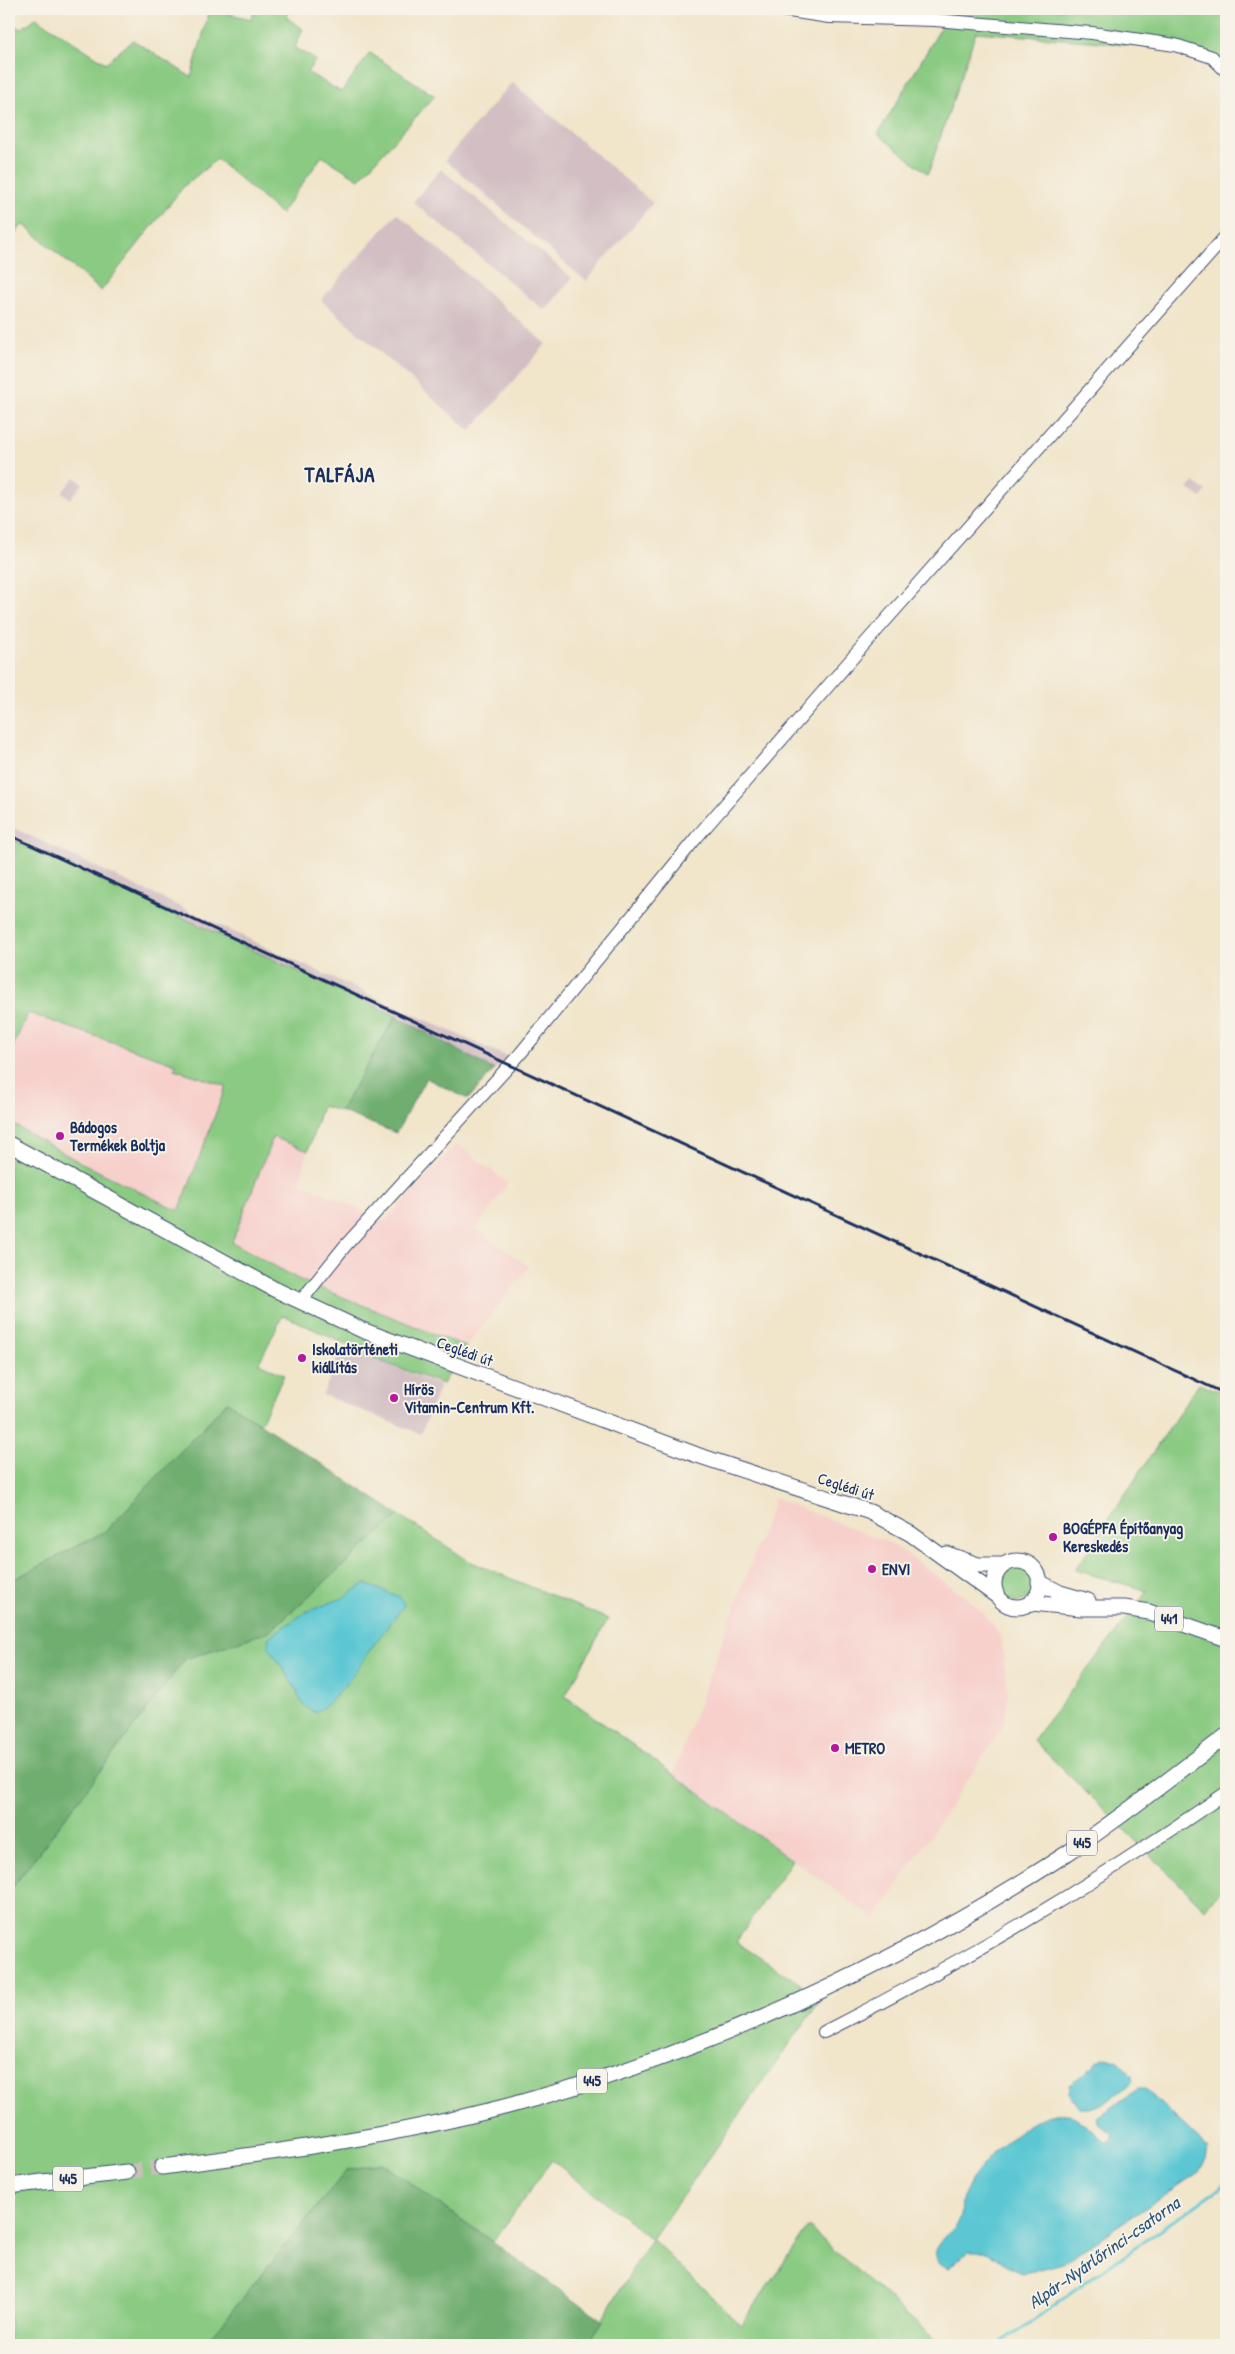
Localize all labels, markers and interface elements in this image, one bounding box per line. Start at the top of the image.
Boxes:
district label: TALFÁJA [303,460,376,489]
place label: Bádogos Termékek Boltja [69,1116,166,1156]
marker: Bádogos Termékek Boltja [54,1130,66,1142]
street label: Ceglédi út [434,1331,497,1371]
place label: Iskolatörténeti kiállítás [312,1338,398,1378]
marker: Iskolatörténeti kiállítás [296,1352,308,1364]
place label: Hírös Vitamin-Centrum Kft. [404,1378,535,1418]
marker: Hírös Vitamin-Centrum Kft. [388,1392,400,1404]
street label: Ceglédi út [815,1467,878,1506]
place label: BOGÉPFA Építőanyag Kereskedés [1063,1517,1183,1557]
marker: BOGÉPFA Építőanyag Kereskedés [1047,1531,1059,1543]
place label: ENVI [882,1558,910,1580]
marker: ENVI [866,1563,878,1575]
road number: 441 [1155,1606,1183,1632]
place label: METRO [845,1737,885,1759]
marker: METRO [829,1742,841,1754]
road number: 445 [1067,1830,1097,1856]
road number: 445 [577,2068,607,2094]
road number: 445 [53,2166,83,2192]
water label: Alpár–Nyárlőrinci-csatorna [1023,2190,1186,2314]

